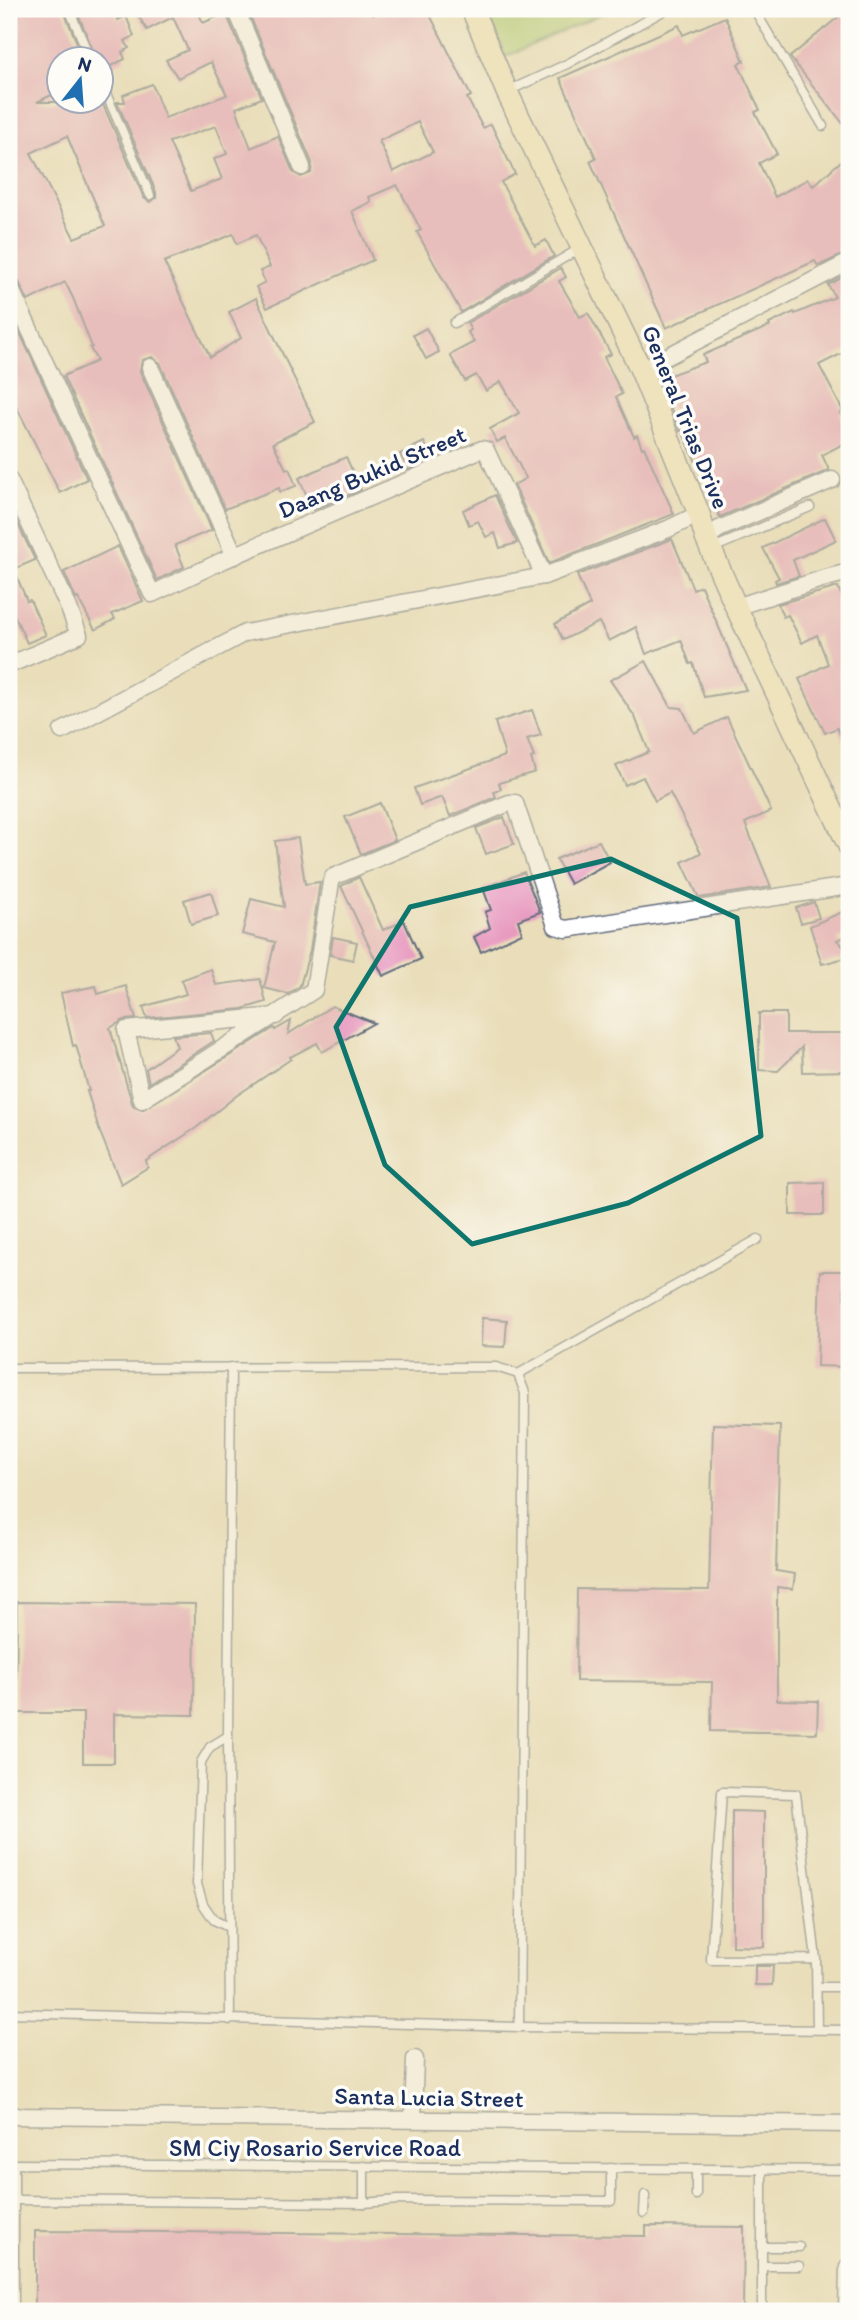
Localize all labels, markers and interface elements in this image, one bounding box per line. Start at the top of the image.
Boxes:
north arrow [46,46,116,116]
text: N [75,51,94,77]
street label: General Trias Drive [636,321,736,513]
street label: Daang Bukid Street [274,419,470,525]
street label: Santa Lucia Street [334,2081,524,2113]
street label: SM Ciy Rosario Service Road [169,2133,461,2162]

